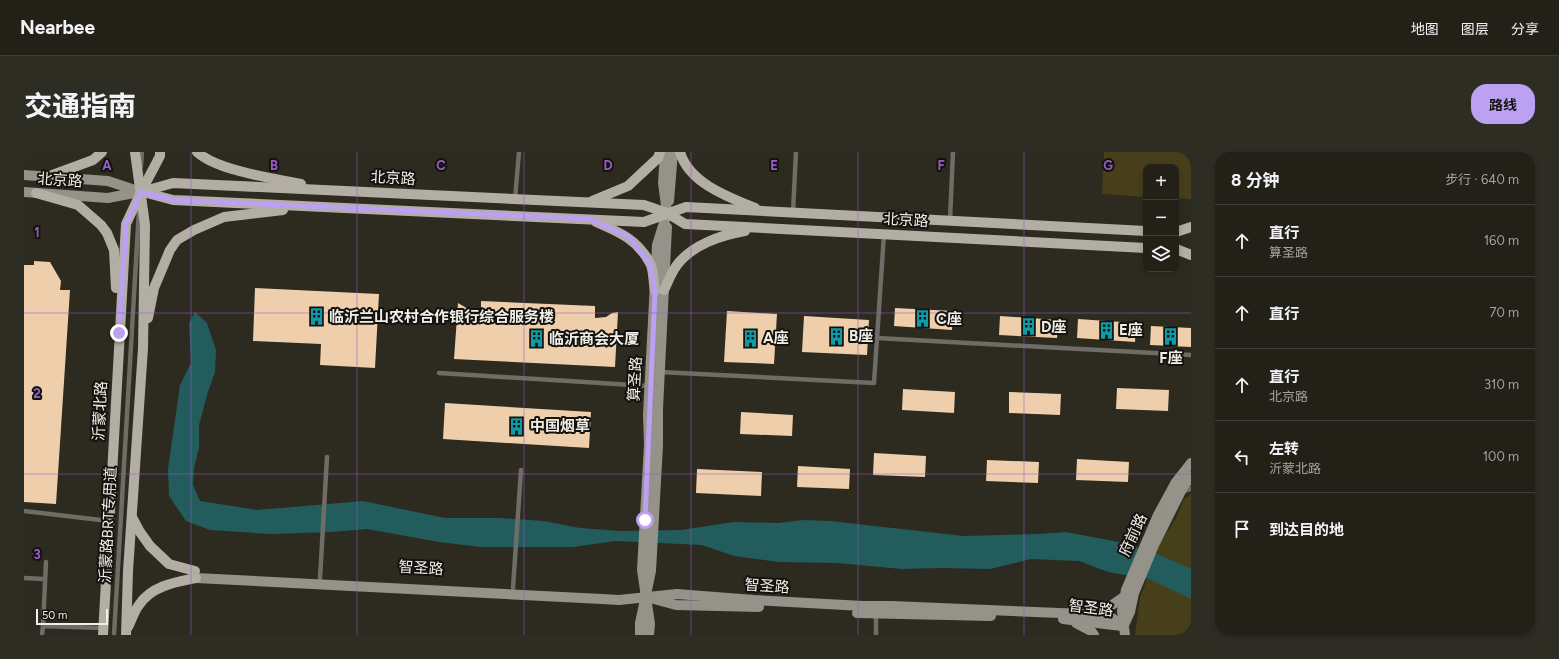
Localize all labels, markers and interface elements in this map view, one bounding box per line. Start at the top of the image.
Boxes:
text: Nearbee [20,16,95,39]
text: 地图 [1411,21,1439,38]
text: 图层 [1461,21,1489,38]
text: 分享 [1511,21,1539,38]
button: 路线 [1471,84,1535,124]
text: 交通指南 [24,89,136,123]
text: A [102,158,112,173]
text: B [270,158,278,173]
text: C [436,158,446,173]
text: D [603,158,613,173]
text: E [770,158,778,173]
text: F [937,158,945,173]
text: G [1103,158,1113,173]
map controls [1143,164,1179,272]
button: + [1143,164,1179,200]
street label: 北京路 [370,168,416,188]
street label: 北京路 [37,169,83,191]
text: 8 分钟 [1231,170,1279,190]
text: 步行 · 640 m [1445,172,1519,187]
button: − [1143,200,1179,236]
street label: 北京路 [883,210,929,230]
text: 直行 [1269,224,1299,242]
text: 1 [34,225,40,240]
icon: ahead [1231,230,1253,252]
text: 160 m [1484,233,1519,248]
button: layers [1143,236,1179,272]
text: 算圣路 [1269,245,1308,260]
icon: ahead [1231,302,1253,324]
text: 直行 [1269,305,1299,323]
text: 70 m [1489,305,1519,320]
building icon: 临沂兰山农村合作银行综合服务楼 [306,307,326,327]
place label: 临沂兰山农村合作银行综合服务楼 [329,308,554,326]
building icon: C座 [913,309,933,329]
place label: C座 [936,310,962,328]
building icon: D座 [1018,317,1038,337]
place label: D座 [1041,318,1067,336]
building icon: E座 [1096,320,1116,340]
place label: E座 [1119,321,1143,339]
route end [110,324,128,342]
building icon: B座 [826,326,846,346]
place label: B座 [849,327,873,345]
building icon: F座 [1161,327,1181,347]
building icon: A座 [740,328,760,348]
building icon: 临沂商会大厦 [526,329,546,349]
place label: A座 [763,329,789,347]
place label: 临沂商会大厦 [549,330,639,348]
place label: F座 [1159,349,1183,367]
street label: 算圣路 [625,356,645,402]
text: 直行 [1269,368,1299,386]
icon: ahead [1231,374,1253,396]
text: 310 m [1484,377,1519,392]
street label: 沂蒙北路 [89,381,111,441]
text: 2 [33,386,41,401]
text: 北京路 [1269,389,1308,404]
building icon: 中国烟草 [507,416,527,436]
place label: 中国烟草 [530,417,590,435]
text: 左转 [1269,440,1299,458]
icon: left [1231,446,1253,468]
text: 100 m [1483,449,1519,464]
text: 沂蒙北路 [1269,461,1321,476]
street label: 沂蒙路BRT专用道 [96,466,120,584]
route start [636,511,654,529]
street label: 府前路 [1115,511,1151,559]
icon: arrive [1231,518,1253,540]
text: 到达目的地 [1269,521,1344,539]
text: 3 [33,547,41,562]
street label: 智圣路 [398,558,444,578]
street label: 智圣路 [744,575,790,597]
street label: 智圣路 [1068,596,1114,620]
scale bar [36,607,108,626]
text: 50 m [42,609,67,622]

